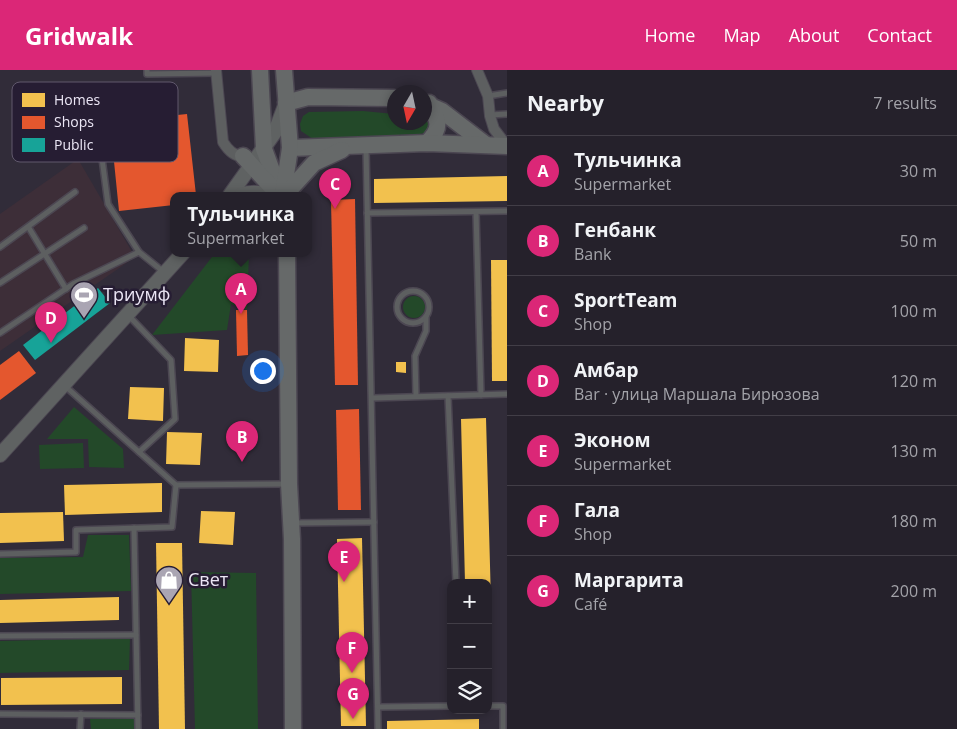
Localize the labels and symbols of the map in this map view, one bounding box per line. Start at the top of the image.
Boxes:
legend [12,82,178,162]
north arrow [387,85,432,130]
text: Homes [54,90,101,109]
text: Shops [54,112,94,131]
text: Public [54,135,94,154]
pin: C [319,168,351,209]
pin: A [225,273,257,314]
sports icon: Триумф [69,280,99,319]
place label: Триумф [103,282,170,306]
pin: D [35,302,67,343]
your location [250,358,276,384]
pin: B [226,421,258,462]
pin: E [328,541,360,582]
shop icon: Свет [154,565,184,604]
place label: Свет [188,567,229,591]
pin: F [336,632,368,673]
pin: G [337,678,369,719]

